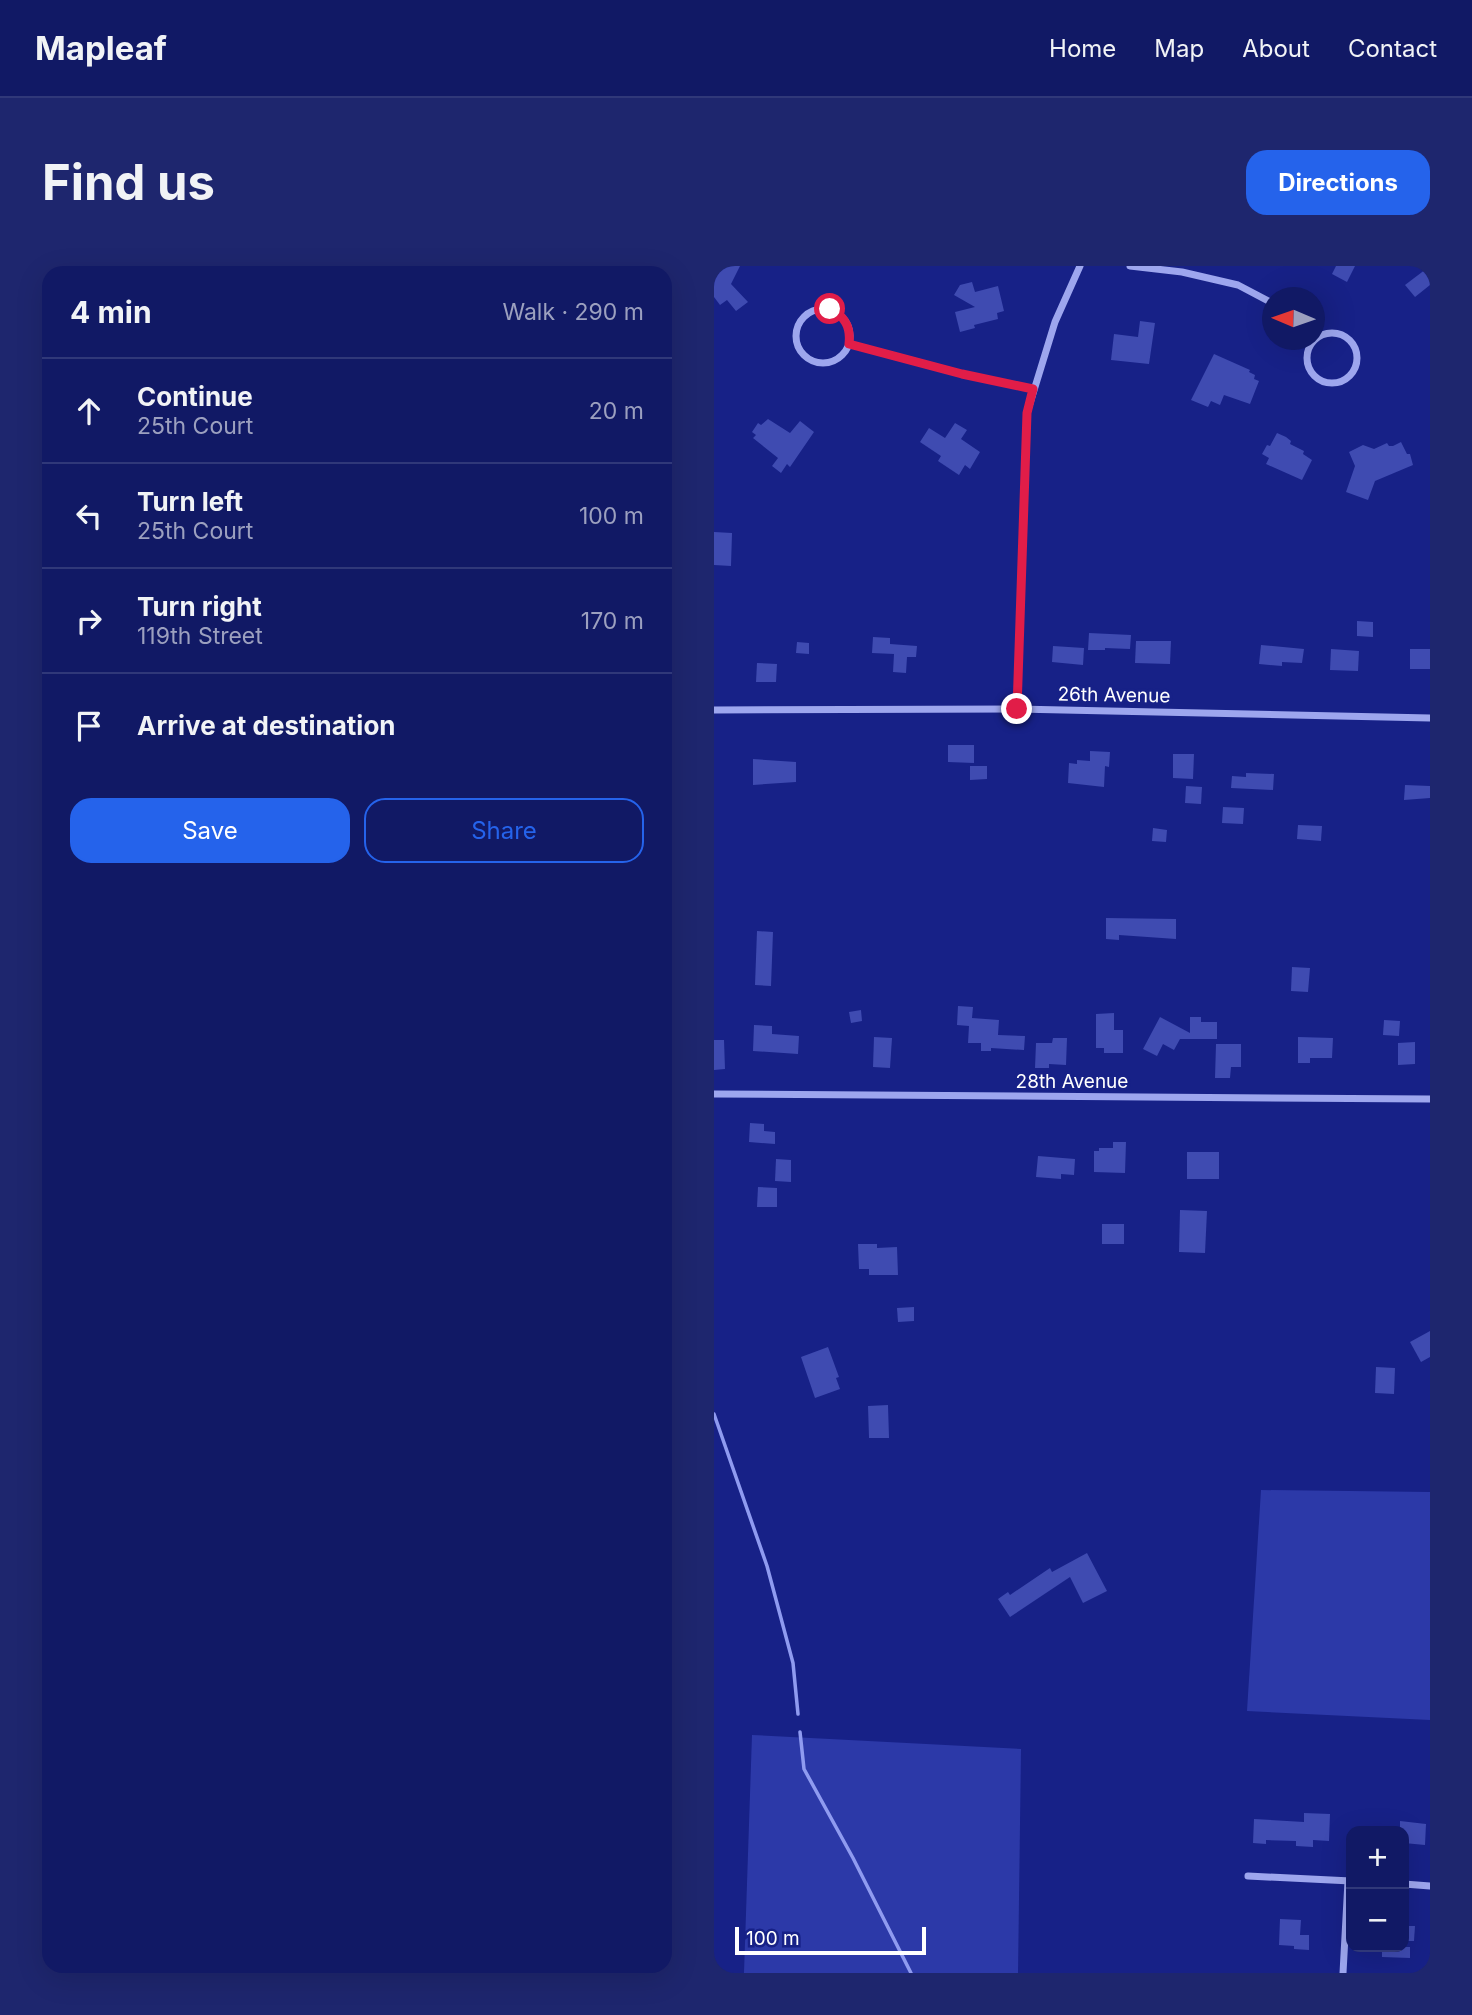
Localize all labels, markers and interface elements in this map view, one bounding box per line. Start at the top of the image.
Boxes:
text: Mapleaf [35,28,167,68]
text: Home [1049,34,1116,63]
text: Map [1154,34,1204,63]
text: About [1242,34,1310,63]
text: Contact [1348,34,1437,63]
button: Directions [1246,150,1430,215]
text: Find us [42,153,215,212]
north arrow [1262,287,1325,350]
route start [814,293,845,324]
text: 4 min [70,294,152,330]
text: Walk · 290 m [502,298,644,326]
text: Continue [137,381,253,412]
icon: ahead [70,392,108,430]
text: 20 m [589,397,644,425]
text: 25th Court [137,412,253,440]
text: Turn left [137,486,243,517]
icon: left [70,497,108,535]
text: 100 m [579,502,644,530]
text: 25th Court [137,517,253,545]
text: Turn right [137,591,262,622]
icon: right [70,602,108,640]
text: 170 m [581,607,644,635]
text: 119th Street [137,622,263,650]
street label: 26th Avenue [1057,683,1171,707]
route end [1001,693,1032,724]
icon: arrive [70,707,108,745]
text: Arrive at destination [137,710,396,741]
button: Save [70,798,350,863]
button: Share [364,798,644,863]
street label: 28th Avenue [1016,1070,1128,1093]
map controls [1346,1826,1409,1952]
button: + [1346,1826,1409,1889]
button: − [1346,1889,1409,1952]
scale bar [735,1924,926,1956]
text: 100 m [746,1927,800,1950]

